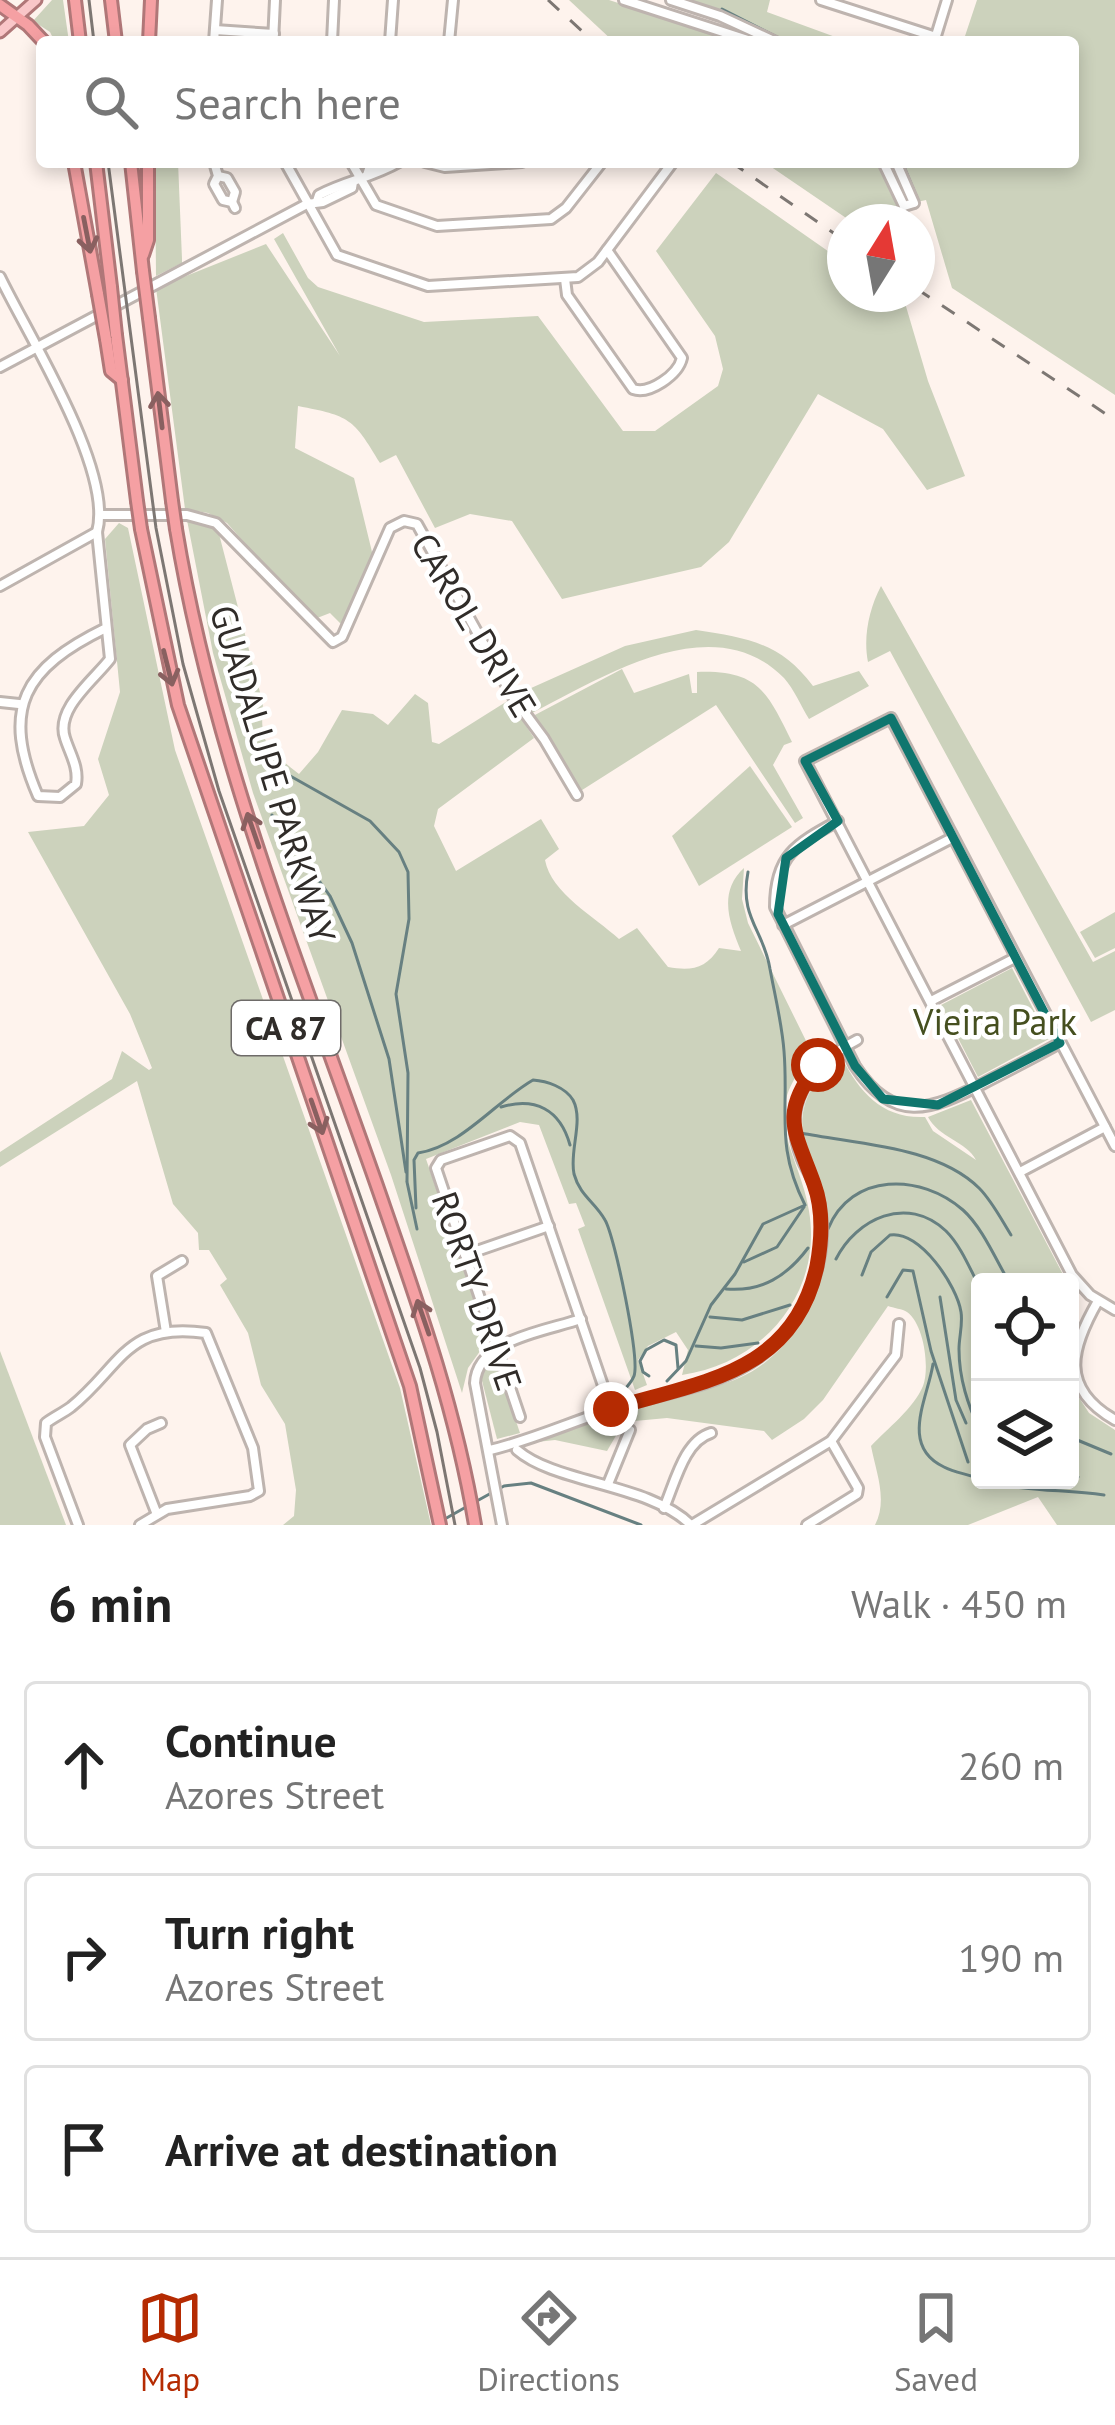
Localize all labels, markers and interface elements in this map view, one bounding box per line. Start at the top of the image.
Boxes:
search box [36,36,1079,168]
icon: search [78,69,144,135]
text: Search here [174,73,401,131]
north arrow [827,204,935,312]
one-way arrow [77,214,100,253]
one-way arrow [149,391,171,430]
street label: CAROL DRIVE [401,524,548,726]
street label: GUADALUPE PARKWAY [200,599,347,949]
one-way arrow [158,648,180,686]
one-way arrow [241,812,262,849]
park label: Vieira Park [912,998,1077,1045]
road number: CA 87 [232,1001,340,1055]
route start [791,1038,845,1092]
one-way arrow [308,1098,329,1135]
street label: RORTY DRIVE [422,1185,533,1396]
map controls [971,1273,1079,1489]
button: locate [971,1273,1079,1381]
one-way arrow [411,1299,432,1336]
button: layers [971,1381,1079,1489]
route end [584,1382,638,1436]
text: 6 min [48,1570,172,1636]
text: Walk · 450 m [851,1578,1067,1629]
text: Continue [165,1711,337,1769]
icon: ahead [51,1732,117,1798]
text: 260 m [958,1740,1064,1791]
text: Azores Street [165,1769,384,1820]
text: Turn right [165,1903,354,1961]
icon: right [51,1924,117,1990]
text: 190 m [958,1932,1064,1983]
text: Azores Street [165,1961,384,2012]
icon: arrive [51,2116,117,2182]
text: Arrive at destination [165,2120,558,2178]
tab: Map [137,2285,203,2400]
tab: Directions [477,2285,620,2400]
tab: Saved [894,2285,978,2400]

